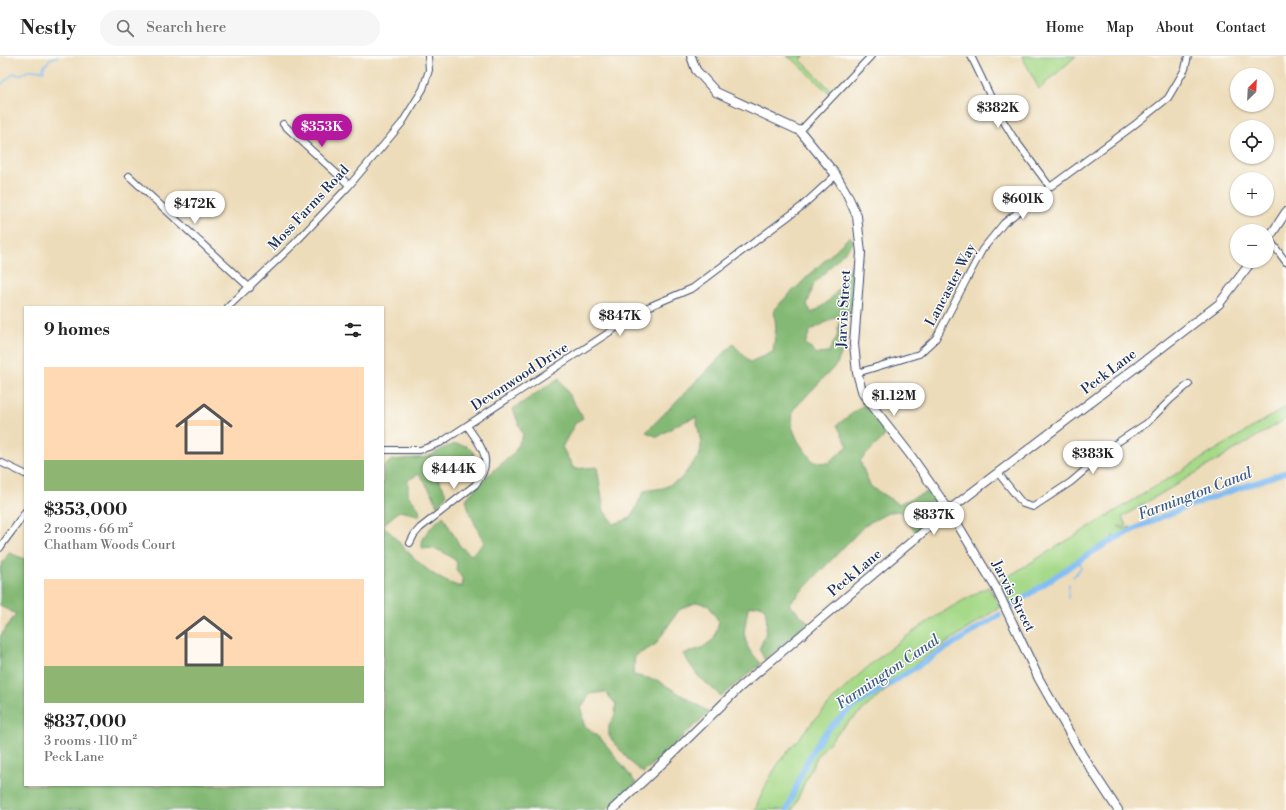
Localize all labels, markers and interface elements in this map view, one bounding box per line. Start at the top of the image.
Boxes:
search box [100,10,380,46]
text: Nestly [20,16,76,40]
icon: search [114,17,136,39]
text: Search here [146,18,226,37]
text: Home [1046,19,1084,37]
text: Map [1106,19,1134,37]
text: About [1156,19,1194,37]
text: Contact [1216,19,1266,37]
north arrow [1230,68,1274,112]
map controls [1230,68,1274,268]
pin: $382K [970,95,1026,129]
text: $382K [977,100,1019,116]
pin: $353K [294,114,350,148]
text: $353K [301,119,343,135]
button: locate [1230,120,1274,164]
street label: Moss Farms Road [265,161,353,255]
button: + [1230,172,1274,216]
pin: $601K [995,186,1051,220]
pin: $472K [167,191,223,225]
text: $601K [1002,191,1044,207]
text: $472K [174,196,216,212]
button: − [1230,224,1274,268]
street label: Lancaster Way [922,240,981,330]
street label: Jarvis Street [833,269,855,350]
pin: $847K [592,303,648,337]
text: $847K [599,308,641,324]
text: 9 homes [44,319,110,341]
icon: filters [342,319,364,341]
street label: Devonwood Drive [468,339,572,415]
street label: Peck Lane [1078,345,1140,399]
pin: $1.12M [861,383,927,417]
text: $1.12M [872,388,916,404]
icon: home [168,393,240,465]
pin: $383K [1065,441,1121,475]
text: $383K [1072,446,1114,462]
pin: $444K [426,456,482,490]
text: $444K [432,461,476,477]
water label: Farmington Canal [1135,463,1255,525]
text: $353,000 [44,499,127,521]
pin: $837K [906,502,962,536]
text: $837K [913,507,955,523]
text: 2 rooms · 66 m² [44,521,133,537]
text: Chatham Woods Court [44,537,176,553]
street label: Peck Lane [824,545,886,601]
street label: Jarvis Street [987,556,1039,635]
icon: home [168,605,240,677]
water label: Farmington Canal [833,630,944,714]
text: $837,000 [44,711,126,733]
text: 3 rooms · 110 m² [44,733,137,749]
text: Peck Lane [44,749,104,765]

